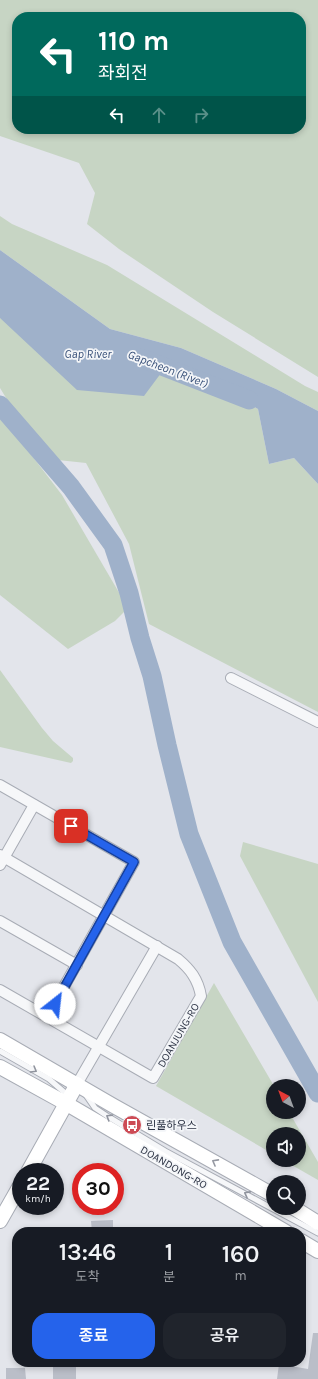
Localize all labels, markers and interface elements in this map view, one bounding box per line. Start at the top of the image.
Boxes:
text: 110 m [98,24,169,57]
icon: left [32,28,84,80]
text: 좌회전 [98,62,148,84]
icon: left [106,104,128,126]
icon: ahead [148,104,170,126]
icon: right [190,104,212,126]
water label: Gap River [65,347,112,361]
water label: Gapcheon (River) [126,347,210,391]
pin [54,809,88,843]
icon: arrive [60,815,82,837]
position arrow [34,983,76,1025]
street label: DOANJUNG-RO [155,1001,202,1070]
one-way arrow [30,1066,37,1073]
north arrow [266,1079,306,1119]
map controls [266,1079,306,1215]
one-way arrow [106,1114,113,1122]
bus stop icon: 린풀하우스 [121,1114,143,1136]
place label: 린풀하우스 [146,1119,197,1132]
button: sound [266,1127,306,1167]
street label: DOANDONG-RO [138,1143,209,1192]
one-way arrow [212,1160,219,1167]
speed limit sign: 30 [72,1163,124,1215]
text: 22 [26,1172,50,1195]
button: search [266,1175,306,1215]
one-way arrow [243,1192,251,1199]
text: km/h [25,1193,51,1205]
text: 13:46 [59,1238,116,1266]
text: 1 [165,1238,173,1266]
text: 160 [222,1240,259,1268]
text: m [234,1268,247,1283]
text: 도착 [76,1269,99,1284]
text: 분 [163,1269,175,1284]
button: 종료 [32,1313,155,1359]
button: 공유 [163,1313,286,1359]

